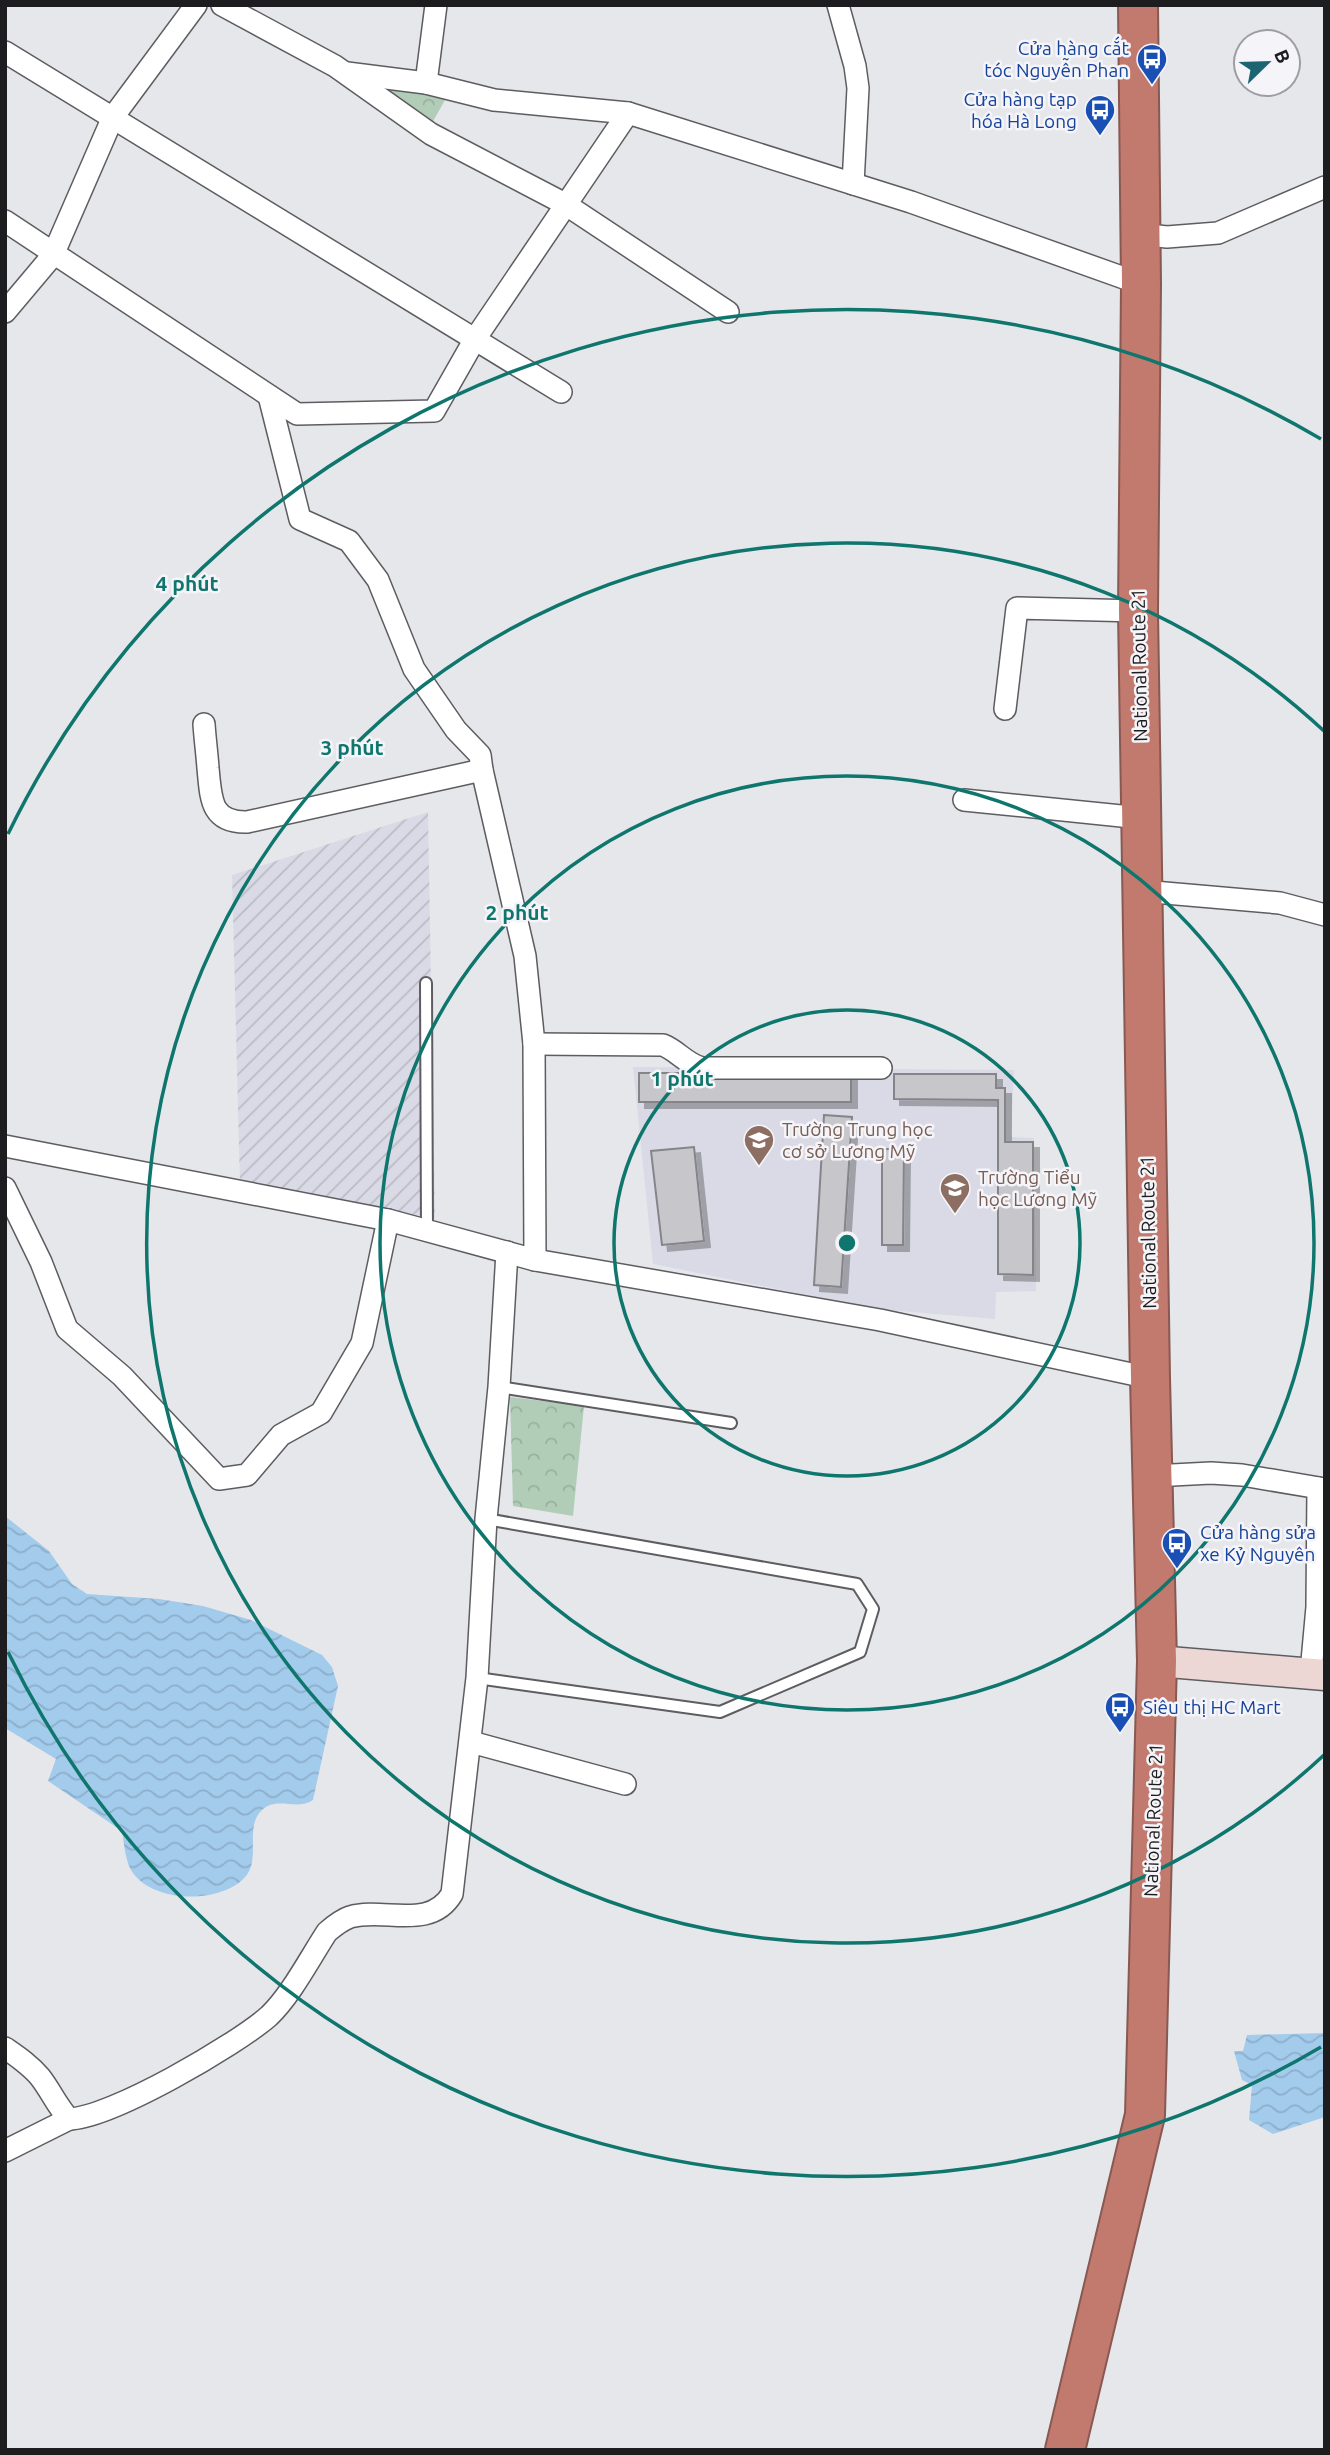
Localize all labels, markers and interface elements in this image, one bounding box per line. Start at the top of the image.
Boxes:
north arrow [1232,28,1302,98]
place label: Cửa hàng cắt tóc Nguyễn Phan [984,36,1130,81]
bus stop icon: Cửa hàng cắt tóc Nguyễn Phan [1135,42,1169,86]
text: B [1270,46,1295,66]
place label: Cửa hàng tạp hóa Hà Long [963,88,1077,132]
bus stop icon: Cửa hàng tạp hóa Hà Long [1083,93,1117,137]
text: 4 phút [155,571,219,595]
street label: National Route 21 [1127,588,1151,742]
text: 3 phút [320,735,384,759]
text: 2 phút [485,900,549,924]
text: 1 phút [650,1066,714,1090]
place label: Trường Trung học cơ sở Lương Mỹ [782,1118,933,1162]
school or university icon: Trường Trung học cơ sở Lương Mỹ [742,1123,776,1167]
street label: National Route 21 [1136,1155,1160,1309]
place label: Trường Tiểu học Lương Mỹ [978,1166,1097,1210]
school or university icon: Trường Tiểu học Lương Mỹ [938,1171,972,1215]
centre of rings [835,1231,859,1255]
place label: Cửa hàng sửa xe Kỷ Nguyên [1200,1521,1316,1565]
bus stop icon: Cửa hàng sửa xe Kỷ Nguyên [1160,1526,1194,1570]
bus stop icon: Siêu thị HC Mart [1103,1690,1137,1734]
place label: Siêu thị HC Mart [1143,1696,1281,1718]
street label: National Route 21 [1139,1743,1167,1897]

